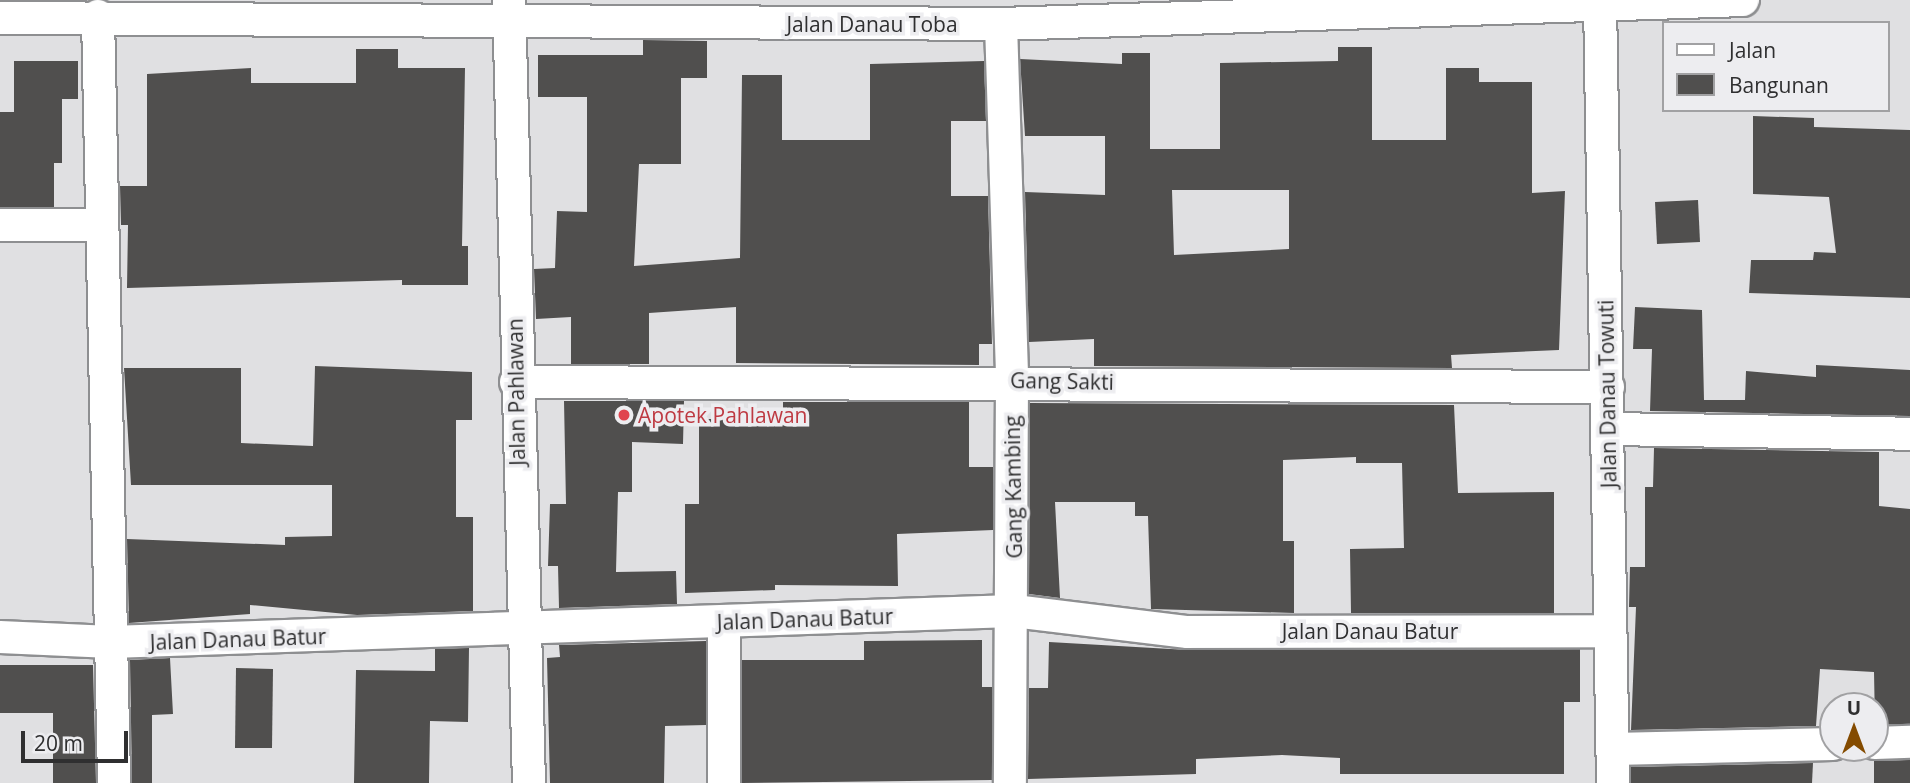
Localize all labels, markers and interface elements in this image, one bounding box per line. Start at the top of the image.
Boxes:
street label: Jalan Danau Toba [786,11,958,37]
legend [1661,21,1889,112]
text: Jalan [1729,36,1776,64]
text: Bangunan [1729,71,1829,99]
street label: Jalan Danau Towuti [1593,300,1621,488]
street label: Jalan Pahlawan [502,318,530,466]
street label: Gang Sakti [1010,367,1114,395]
place label: Apotek Pahlawan [638,402,807,428]
marker: Apotek Pahlawan [616,407,632,423]
street label: Gang Kambing [999,415,1027,559]
street label: Jalan Danau Batur [716,603,894,635]
street label: Jalan Danau Batur [1282,618,1458,644]
street label: Jalan Danau Batur [149,623,327,655]
north arrow [1819,692,1889,762]
text: U [1847,695,1861,721]
scale bar [24,716,131,760]
text: 20 m [34,729,83,757]

